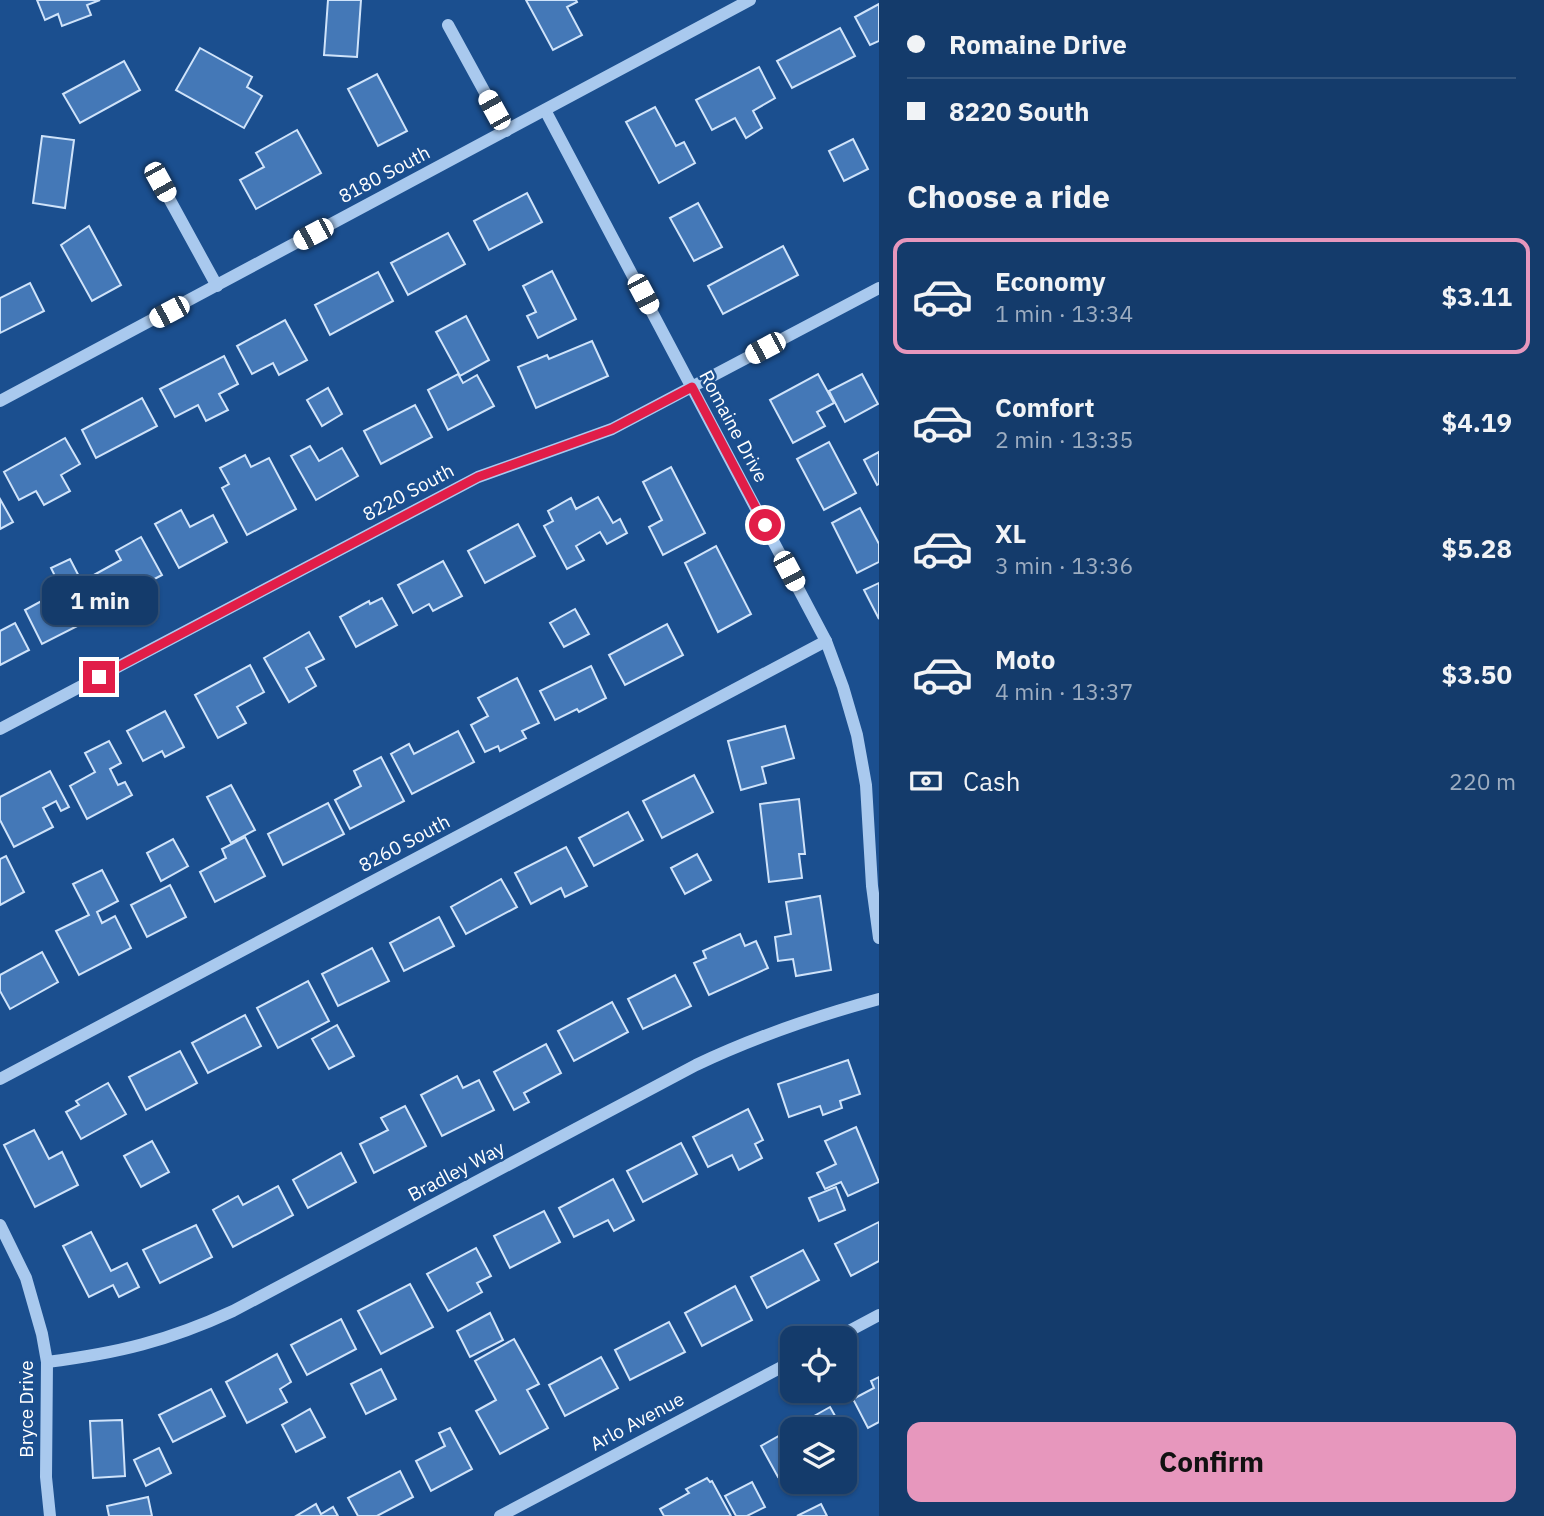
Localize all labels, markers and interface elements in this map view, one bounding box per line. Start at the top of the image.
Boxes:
text: Romaine Drive [949,27,1127,61]
car [475,87,514,133]
text: 8220 South [949,94,1089,128]
street label: 8180 South [334,140,434,208]
car [141,159,180,205]
text: Choose a ride [907,175,1110,217]
car [290,215,337,253]
text: Economy [995,264,1106,298]
icon: car [911,265,974,328]
car [624,271,663,317]
text: $3.11 [1442,279,1512,313]
car [146,293,193,331]
text: 1 min · 13:34 [995,298,1133,328]
car [742,329,789,367]
street label: Romaine Drive [694,366,774,486]
text: Comfort [995,390,1094,424]
icon: car [911,391,974,454]
text: $4.19 [1442,405,1512,439]
text: 2 min · 13:35 [995,424,1133,454]
street label: 8220 South [358,458,458,526]
route start [749,509,781,541]
text: XL [995,516,1026,550]
icon: car [911,517,974,580]
text: $5.28 [1442,531,1512,565]
car [770,548,809,594]
text: 3 min · 13:36 [995,550,1133,580]
callout: 1 min [41,576,157,624]
text: 1 min [70,585,130,615]
text: Moto [995,642,1055,676]
icon: car [911,643,974,706]
text: $3.50 [1442,657,1512,691]
route end [83,661,115,693]
text: 4 min · 13:37 [995,676,1133,706]
icon: cash [907,762,945,800]
text: Cash [963,764,1020,798]
text: 220 m [1449,766,1516,796]
street label: 8260 South [354,809,454,877]
street label: Bradley Way [403,1135,509,1207]
map controls [780,1326,857,1494]
button: locate [780,1326,857,1403]
street label: Bryce Drive [14,1360,38,1458]
street label: Arlo Avenue [586,1386,688,1456]
button: layers [780,1417,857,1494]
button: Confirm [907,1422,1516,1502]

